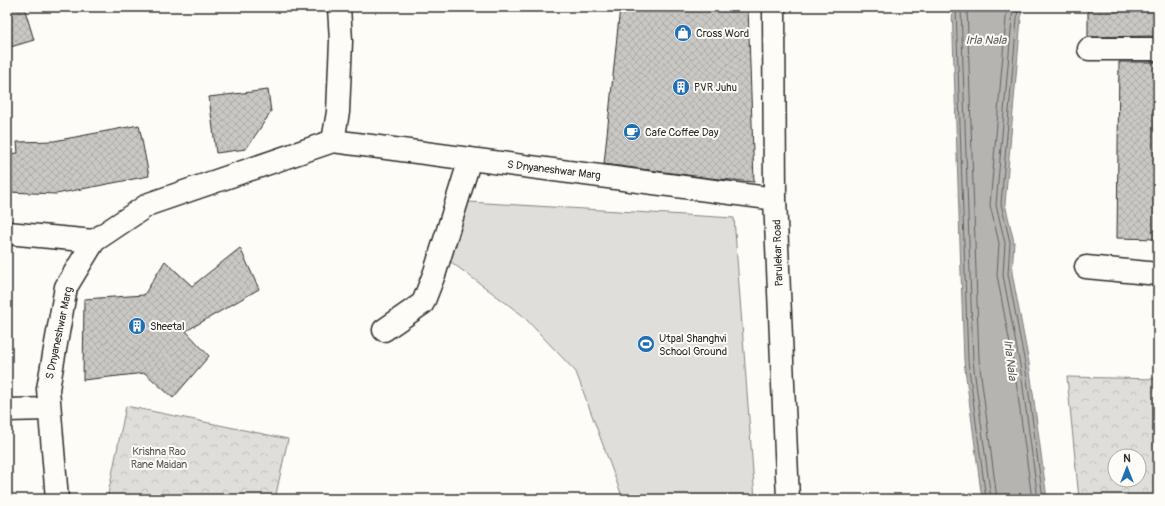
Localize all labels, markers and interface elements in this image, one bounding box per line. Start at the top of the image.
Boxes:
shop icon: Cross Word [673,23,693,43]
place label: Cross Word [696,27,749,40]
water label: Irla Nala [966,33,1008,48]
building icon: PVR Juhu [671,77,691,97]
place label: PVR Juhu [694,81,737,94]
cafe icon: Cafe Coffee Day [622,122,642,142]
place label: Cafe Coffee Day [645,126,719,139]
street label: S Dnyaneshwar Marg [506,158,602,182]
street label: Parulekar Road [770,219,786,287]
street label: S Dnyaneshwar Marg [43,285,75,380]
building icon: Sheetal [127,316,147,336]
place label: Sheetal [150,320,185,333]
place label: Utpal Shanghvi School Ground [659,332,727,358]
sports icon: Utpal Shanghvi School Ground [636,334,656,354]
water label: Irla Nala [1000,339,1020,383]
park label: Krishna Rao Rane Maidan [131,445,187,471]
north arrow [1107,448,1147,488]
text: N [1123,452,1131,465]

